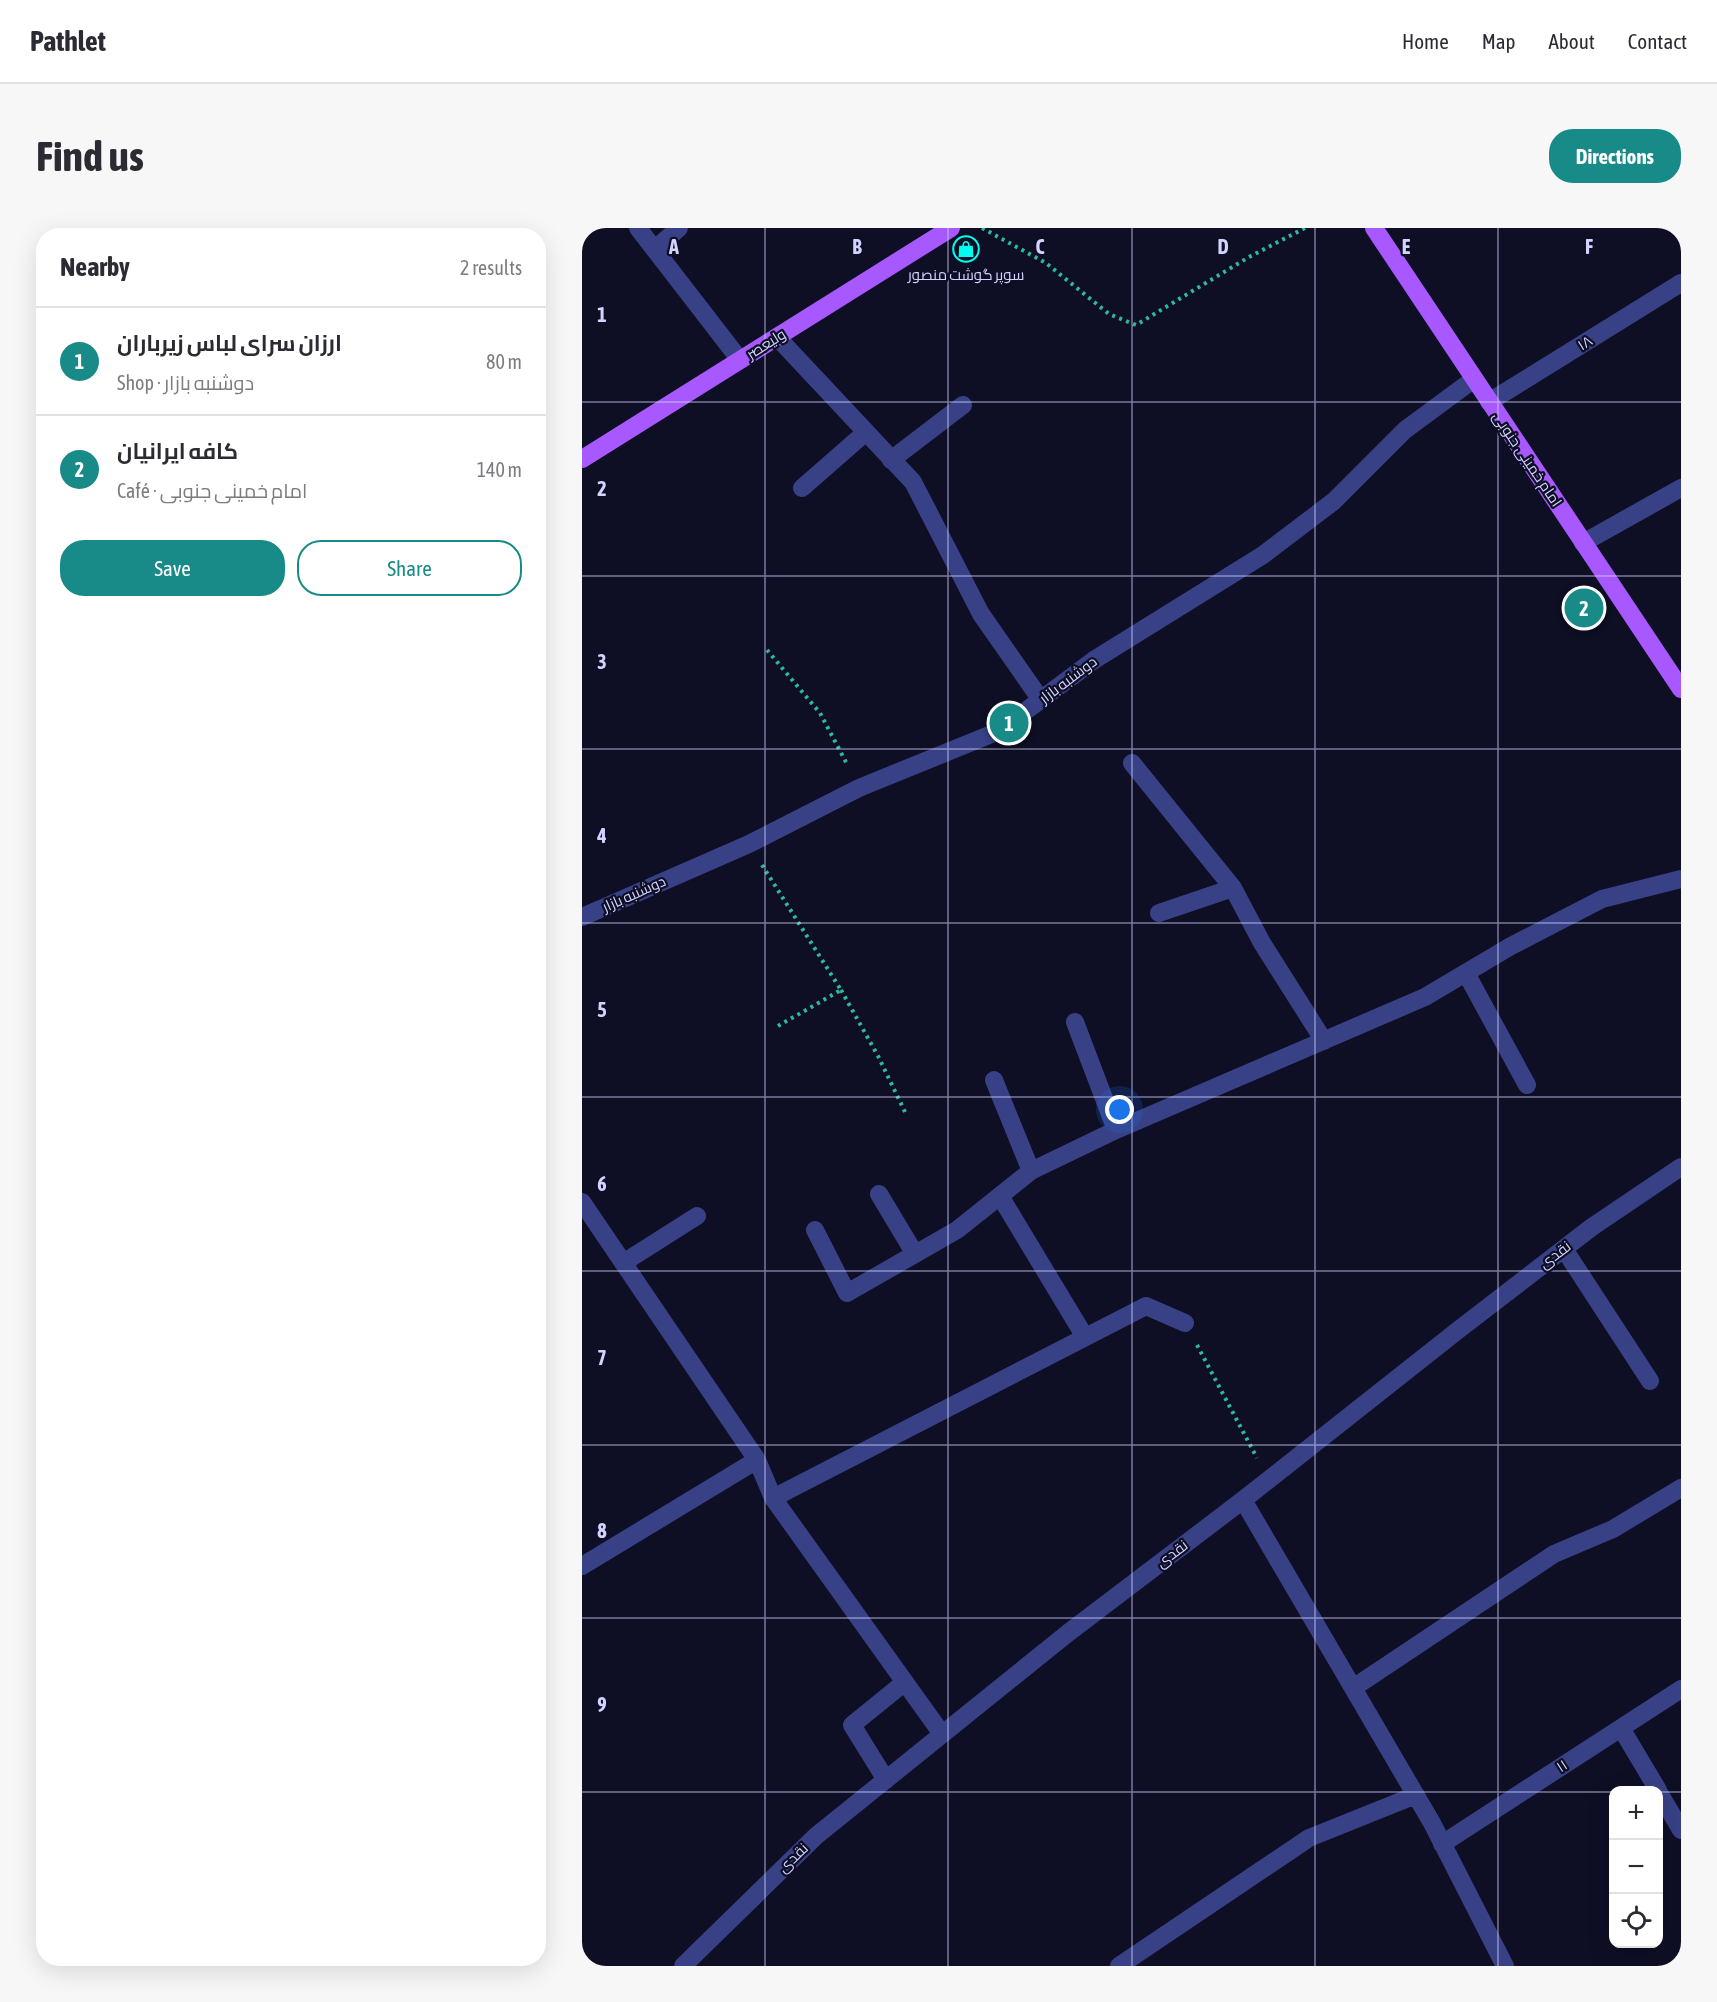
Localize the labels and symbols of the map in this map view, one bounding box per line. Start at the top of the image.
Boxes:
shop icon: سوپر گوشت منصور [951,234,981,264]
text: A [668,235,679,258]
text: B [852,235,862,258]
text: C [1036,235,1045,258]
text: D [1217,235,1229,258]
text: E [1402,235,1411,258]
text: F [1585,235,1593,258]
place label: سوپر گوشت منصور [907,266,1024,285]
text: 1 [597,303,607,326]
street label: ولیعصر [742,325,789,364]
street label: ۱۸ [1574,332,1595,353]
street label: امام خمینی جنوبی [1488,408,1565,511]
text: 2 [597,477,607,500]
pin: 2 [1564,586,1604,631]
text: 3 [597,650,607,673]
street label: دوشنبه بازار [1035,652,1100,708]
pin: 1 [990,700,1028,746]
text: 4 [596,824,607,847]
street label: دوشنبه بازار [598,872,669,916]
text: 5 [597,998,607,1021]
your location [1105,1095,1134,1124]
text: 6 [597,1172,607,1195]
street label: نقدی [1536,1237,1575,1274]
text: 7 [597,1346,607,1369]
text: 8 [597,1519,607,1542]
street label: نقدی [1153,1536,1192,1573]
text: 9 [597,1693,607,1716]
street label: ۱۱ [1553,1756,1570,1775]
street label: نقدی [774,1839,813,1877]

